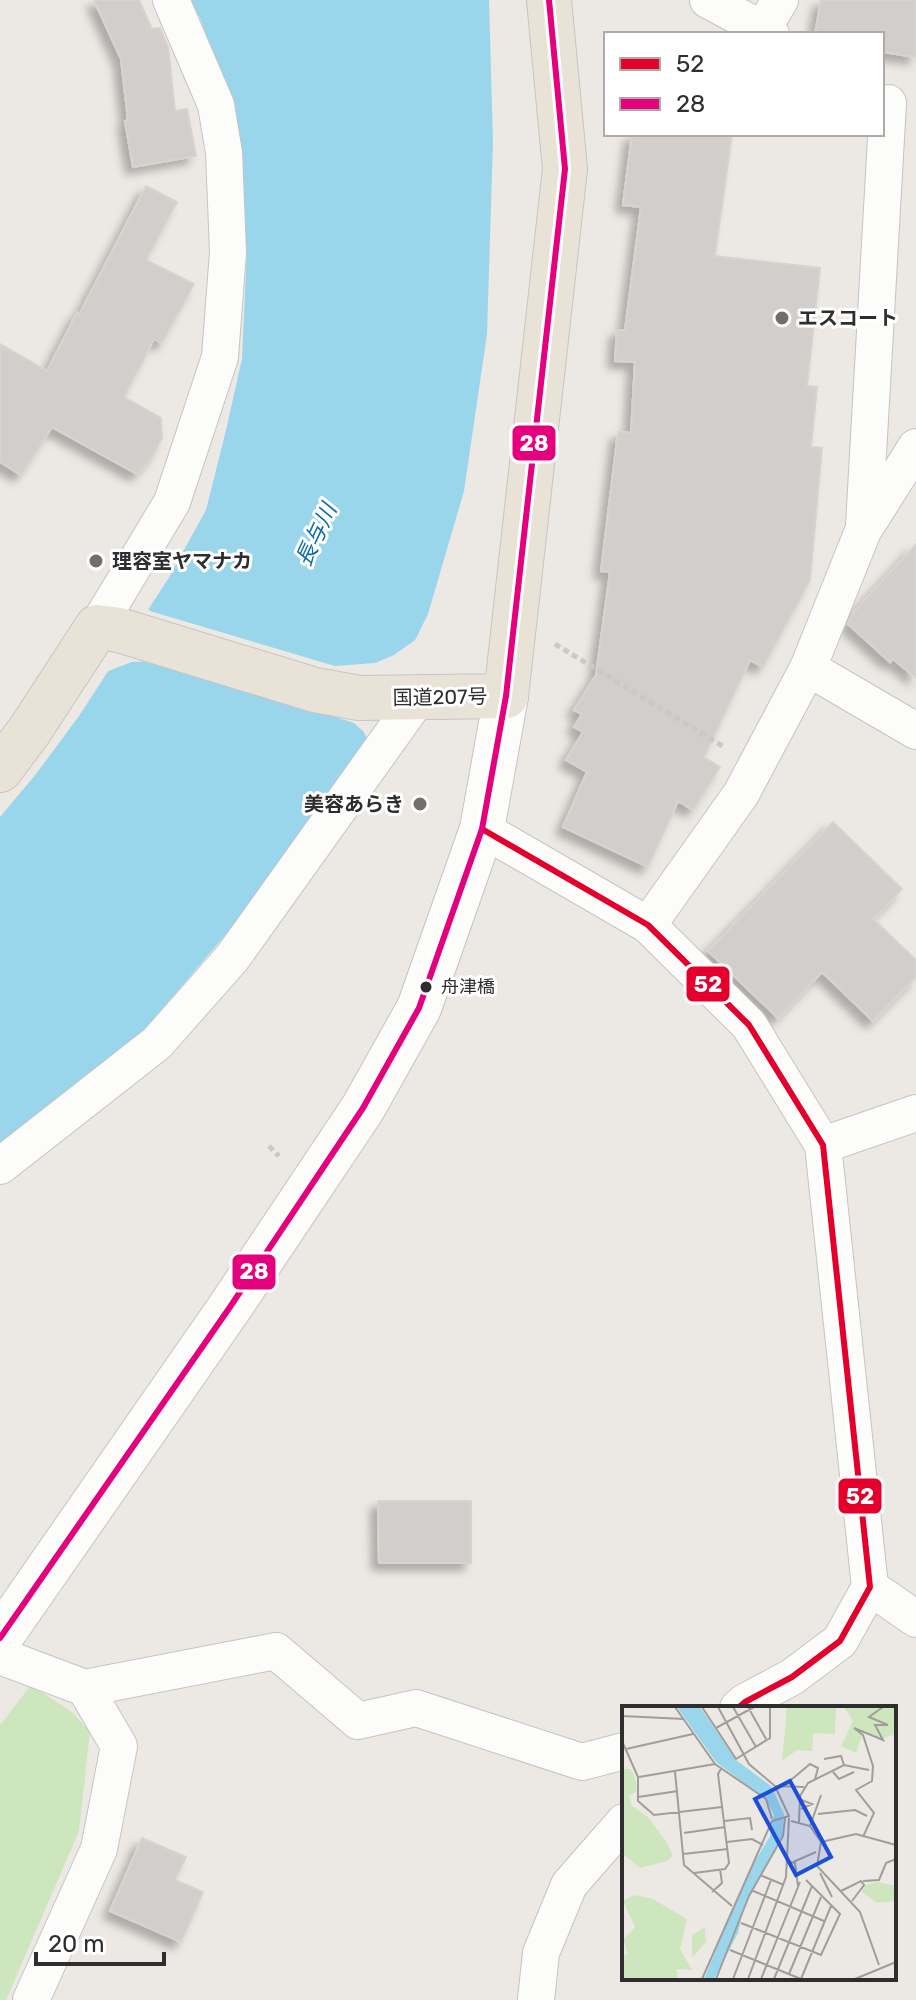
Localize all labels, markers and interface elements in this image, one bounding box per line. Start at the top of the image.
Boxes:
legend [604,32,884,136]
text: 52 [676,50,704,78]
text: 28 [676,90,705,118]
place label: エスコート [798,306,898,330]
marker: エスコート [773,309,791,327]
line badge: 28 [511,424,557,462]
text: 28 [519,430,549,457]
water label: 長与川 [290,498,343,571]
place label: 理容室ヤマナカ [112,549,252,573]
marker: 理容室ヤマナカ [87,552,105,570]
street label: 国道207号 [392,684,488,710]
place label: 美容あらき [304,792,404,816]
marker: 美容あらき [411,795,429,813]
line badge: 52 [685,965,731,1003]
text: 52 [694,971,722,998]
place label: 舟津橋 [441,976,495,998]
marker: 舟津橋 [418,979,434,995]
line badge: 28 [231,1253,277,1291]
text: 28 [239,1258,269,1285]
line badge: 52 [837,1477,883,1515]
text: 52 [846,1483,874,1510]
inset map [622,1706,896,1980]
scale bar [36,1916,164,1966]
text: 20 m [48,1930,105,1958]

